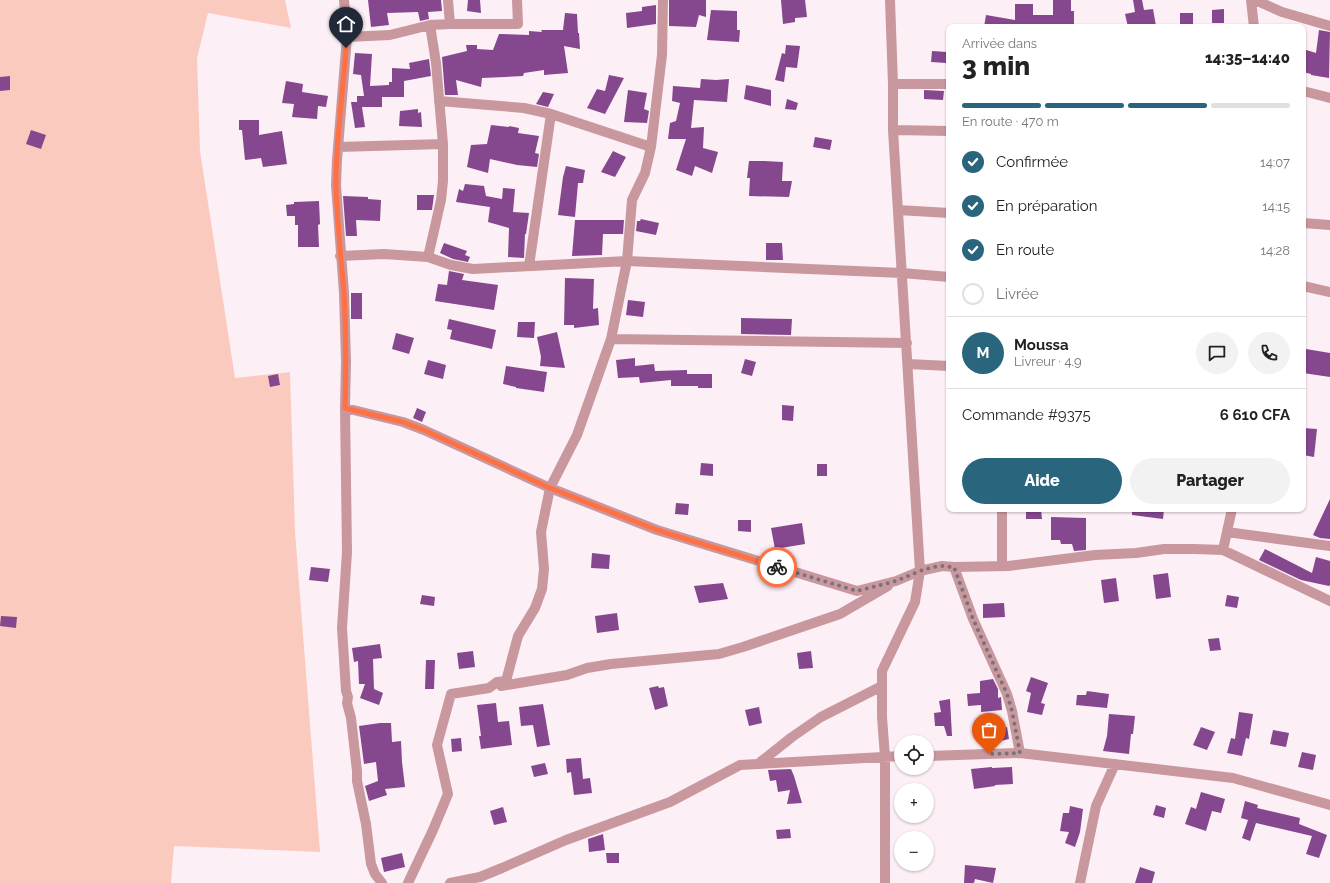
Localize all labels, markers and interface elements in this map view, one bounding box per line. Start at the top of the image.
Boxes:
pin [329,7.0,363,48]
icon: home [335,13,357,35]
text: Arrivée dans [962,36,1037,51]
text: 14:35–14:40 [1205,49,1290,67]
text: 3 min [962,51,1030,81]
text: En route · 470 m [962,114,1059,129]
icon: check [962,151,984,173]
text: Confirmée [996,153,1068,171]
text: 14:07 [1260,155,1290,170]
icon: check [962,195,984,217]
text: En préparation [996,197,1097,215]
text: 14:15 [1262,199,1290,214]
icon: check [962,239,984,261]
text: En route [996,241,1054,259]
text: 14:28 [1260,243,1290,258]
text: Livrée [996,285,1039,303]
button: chat [1196,332,1238,374]
button: phone [1248,332,1290,374]
text: Moussa [1014,336,1069,354]
text: M [977,344,989,362]
text: Livreur · 4.9 [1014,354,1082,369]
text: Commande #9375 [962,406,1091,424]
text: 6 610 CFA [1220,406,1290,424]
button: Aide [962,458,1122,504]
button: Partager [1130,458,1290,504]
courier [757,547,797,587]
icon: bike [766,556,788,578]
pin [972,713,1006,754]
icon: bag [978,719,1000,741]
map controls [894,735,934,871]
button: locate [894,735,934,775]
button: + [894,783,934,823]
button: − [894,831,934,871]

